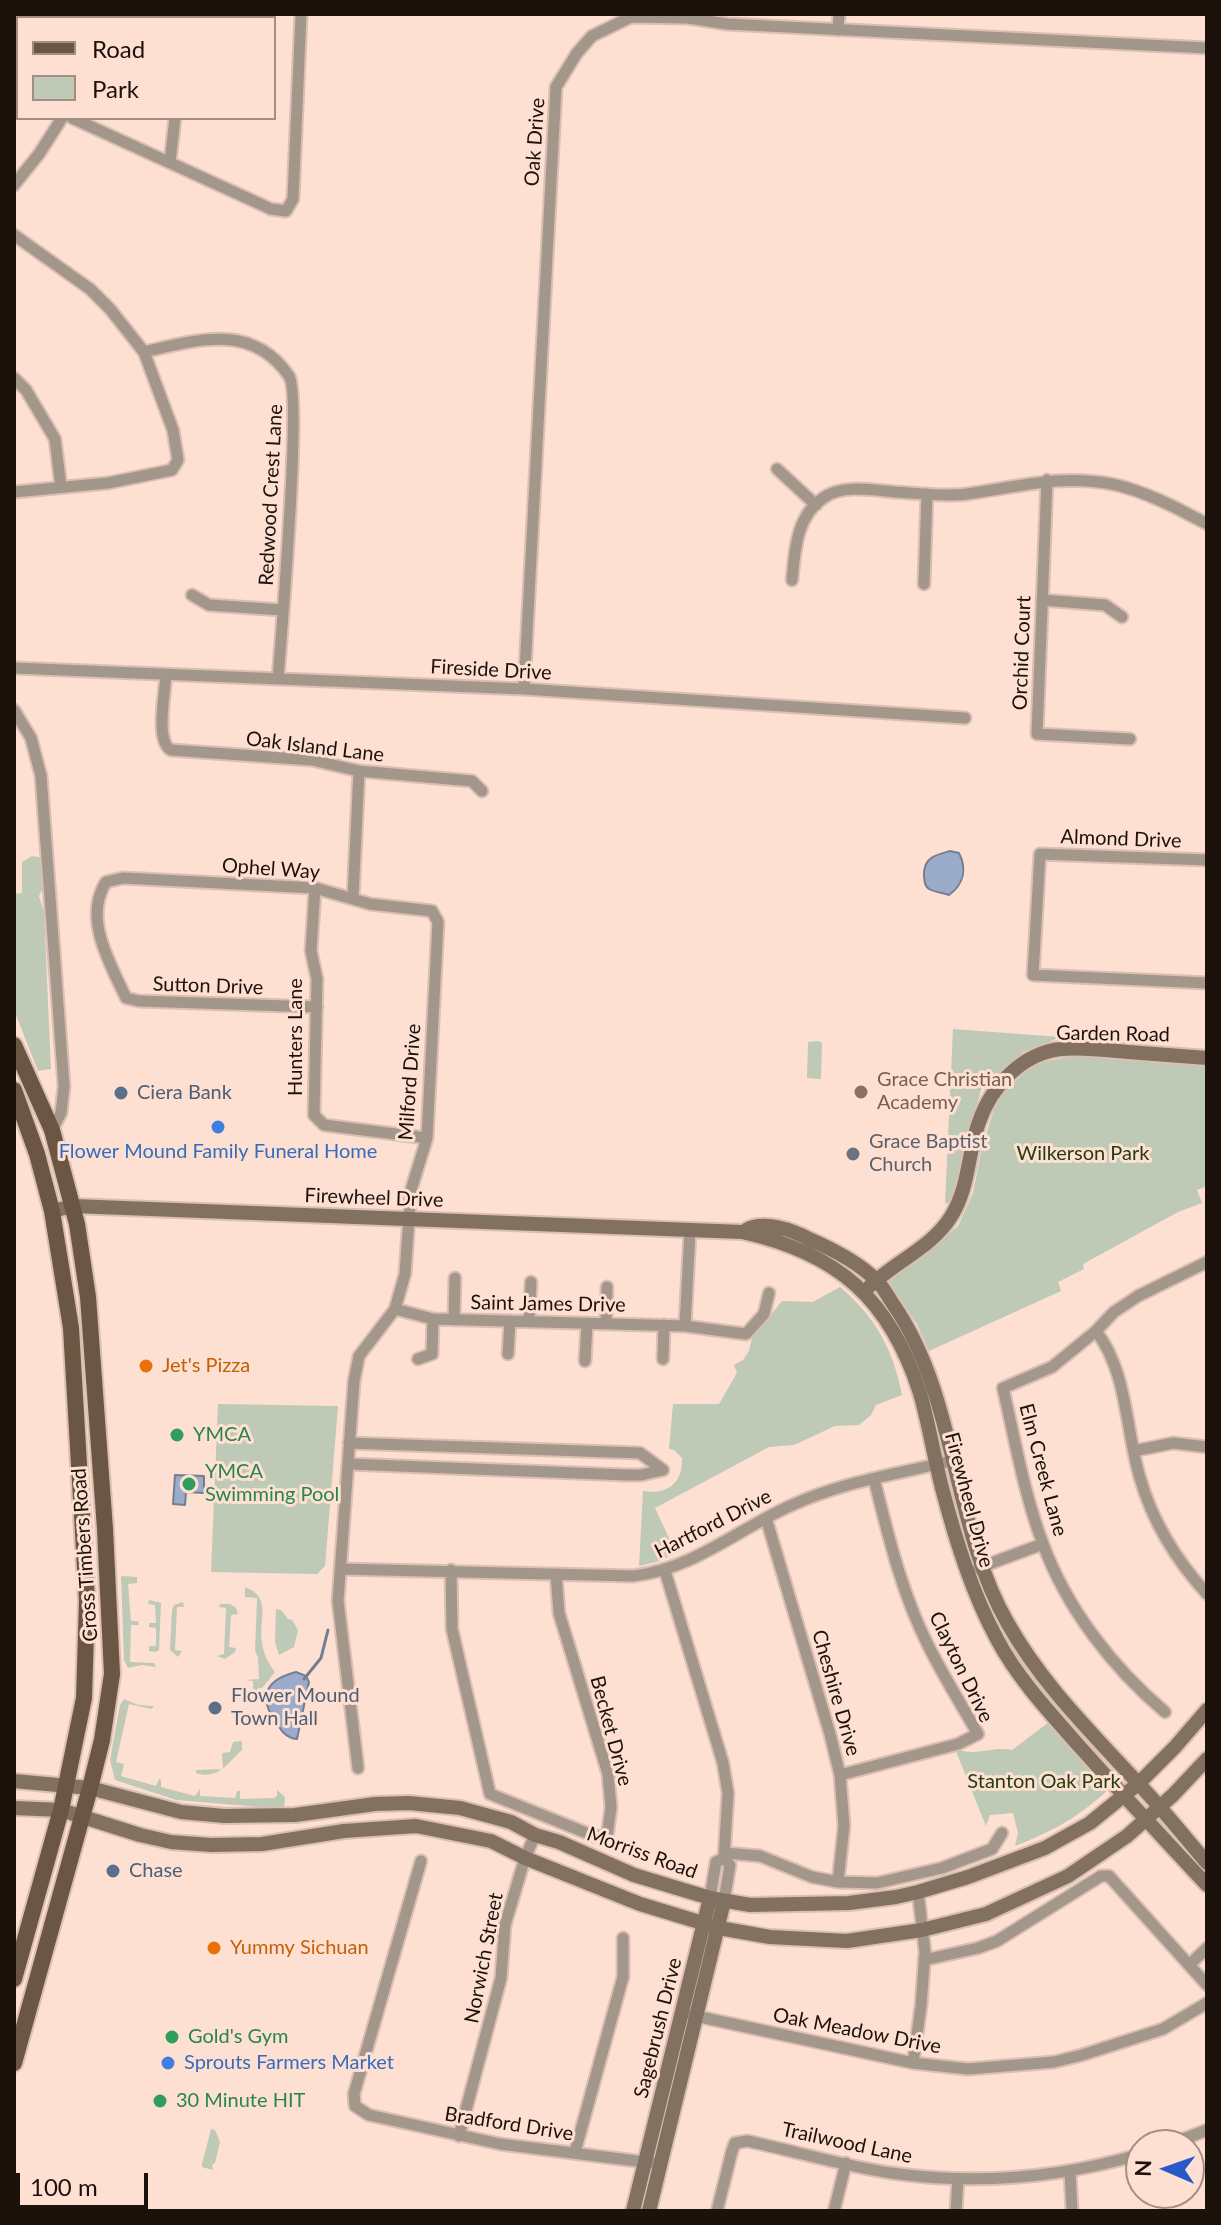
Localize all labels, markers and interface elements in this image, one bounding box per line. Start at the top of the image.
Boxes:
legend [16,16,276,120]
text: Road [92,34,145,63]
text: Park [92,74,139,103]
street label: Oak Drive [520,97,550,187]
street label: Redwood Crest Lane [254,404,288,586]
street label: Orchid Court [1008,595,1036,711]
street label: Fireside Drive [430,655,552,685]
street label: Oak Island Lane [245,727,385,767]
street label: Almond Drive [1060,825,1182,853]
street label: Ophel Way [221,854,321,884]
street label: Sutton Drive [152,972,264,1000]
street label: Hunters Lane [284,978,308,1096]
street label: Garden Road [1056,1021,1170,1047]
street label: Milford Drive [394,1023,426,1141]
place label: Grace Christian Academy [877,1068,1012,1115]
place label: Ciera Bank [137,1081,232,1105]
marker: Grace Christian Academy [852,1083,870,1101]
marker: Ciera Bank [112,1084,130,1102]
marker: Flower Mound Family Funeral Home [209,1118,227,1136]
place label: Grace Baptist Church [869,1130,987,1177]
place label: Flower Mound Family Funeral Home [59,1140,377,1164]
park label: Wilkerson Park [1017,1142,1149,1166]
marker: Grace Baptist Church [844,1145,862,1163]
street label: Firewheel Drive [304,1184,444,1212]
street label: Saint James Drive [470,1291,626,1317]
place label: Jet's Pizza [162,1354,250,1378]
marker: Jet's Pizza [137,1357,155,1375]
street label: Elm Creek Lane [1014,1401,1072,1539]
place label: YMCA [193,1423,251,1447]
marker: YMCA [168,1426,186,1444]
street label: Firewheel Drive [939,1430,999,1570]
place label: YMCA Swimming Pool [205,1460,339,1507]
street label: Cross Timbers Road [67,1467,103,1643]
marker: YMCA Swimming Pool [180,1475,198,1493]
street label: Hartford Drive [651,1484,775,1564]
street label: Clayton Drive [924,1608,998,1726]
street label: Cheshire Drive [807,1627,865,1759]
street label: Becket Drive [585,1673,637,1789]
place label: Flower Mound Town Hall [231,1684,360,1731]
marker: Flower Mound Town Hall [206,1699,224,1717]
park label: Stanton Oak Park [967,1770,1121,1794]
street label: Morriss Road [584,1822,700,1884]
place label: Chase [129,1859,183,1883]
marker: Chase [104,1862,122,1880]
street label: Norwich Street [460,1891,508,2025]
place label: Yummy Sichuan [230,1936,369,1960]
marker: Yummy Sichuan [205,1939,223,1957]
street label: Sagebrush Drive [629,1955,687,2101]
street label: Oak Meadow Drive [771,2003,943,2059]
place label: Gold's Gym [188,2025,288,2049]
marker: Gold's Gym [163,2028,181,2046]
place label: Sprouts Farmers Market [184,2051,394,2075]
marker: Sprouts Farmers Market [159,2054,177,2072]
place label: 30 Minute HIT [176,2089,305,2113]
marker: 30 Minute HIT [151,2092,169,2110]
street label: Bradford Drive [443,2102,575,2146]
street label: Trailwood Lane [780,2117,914,2169]
north arrow [1125,2129,1205,2209]
scale bar [20,2157,152,2207]
text: N [1129,2159,1156,2177]
text: 100 m [30,2172,98,2201]

